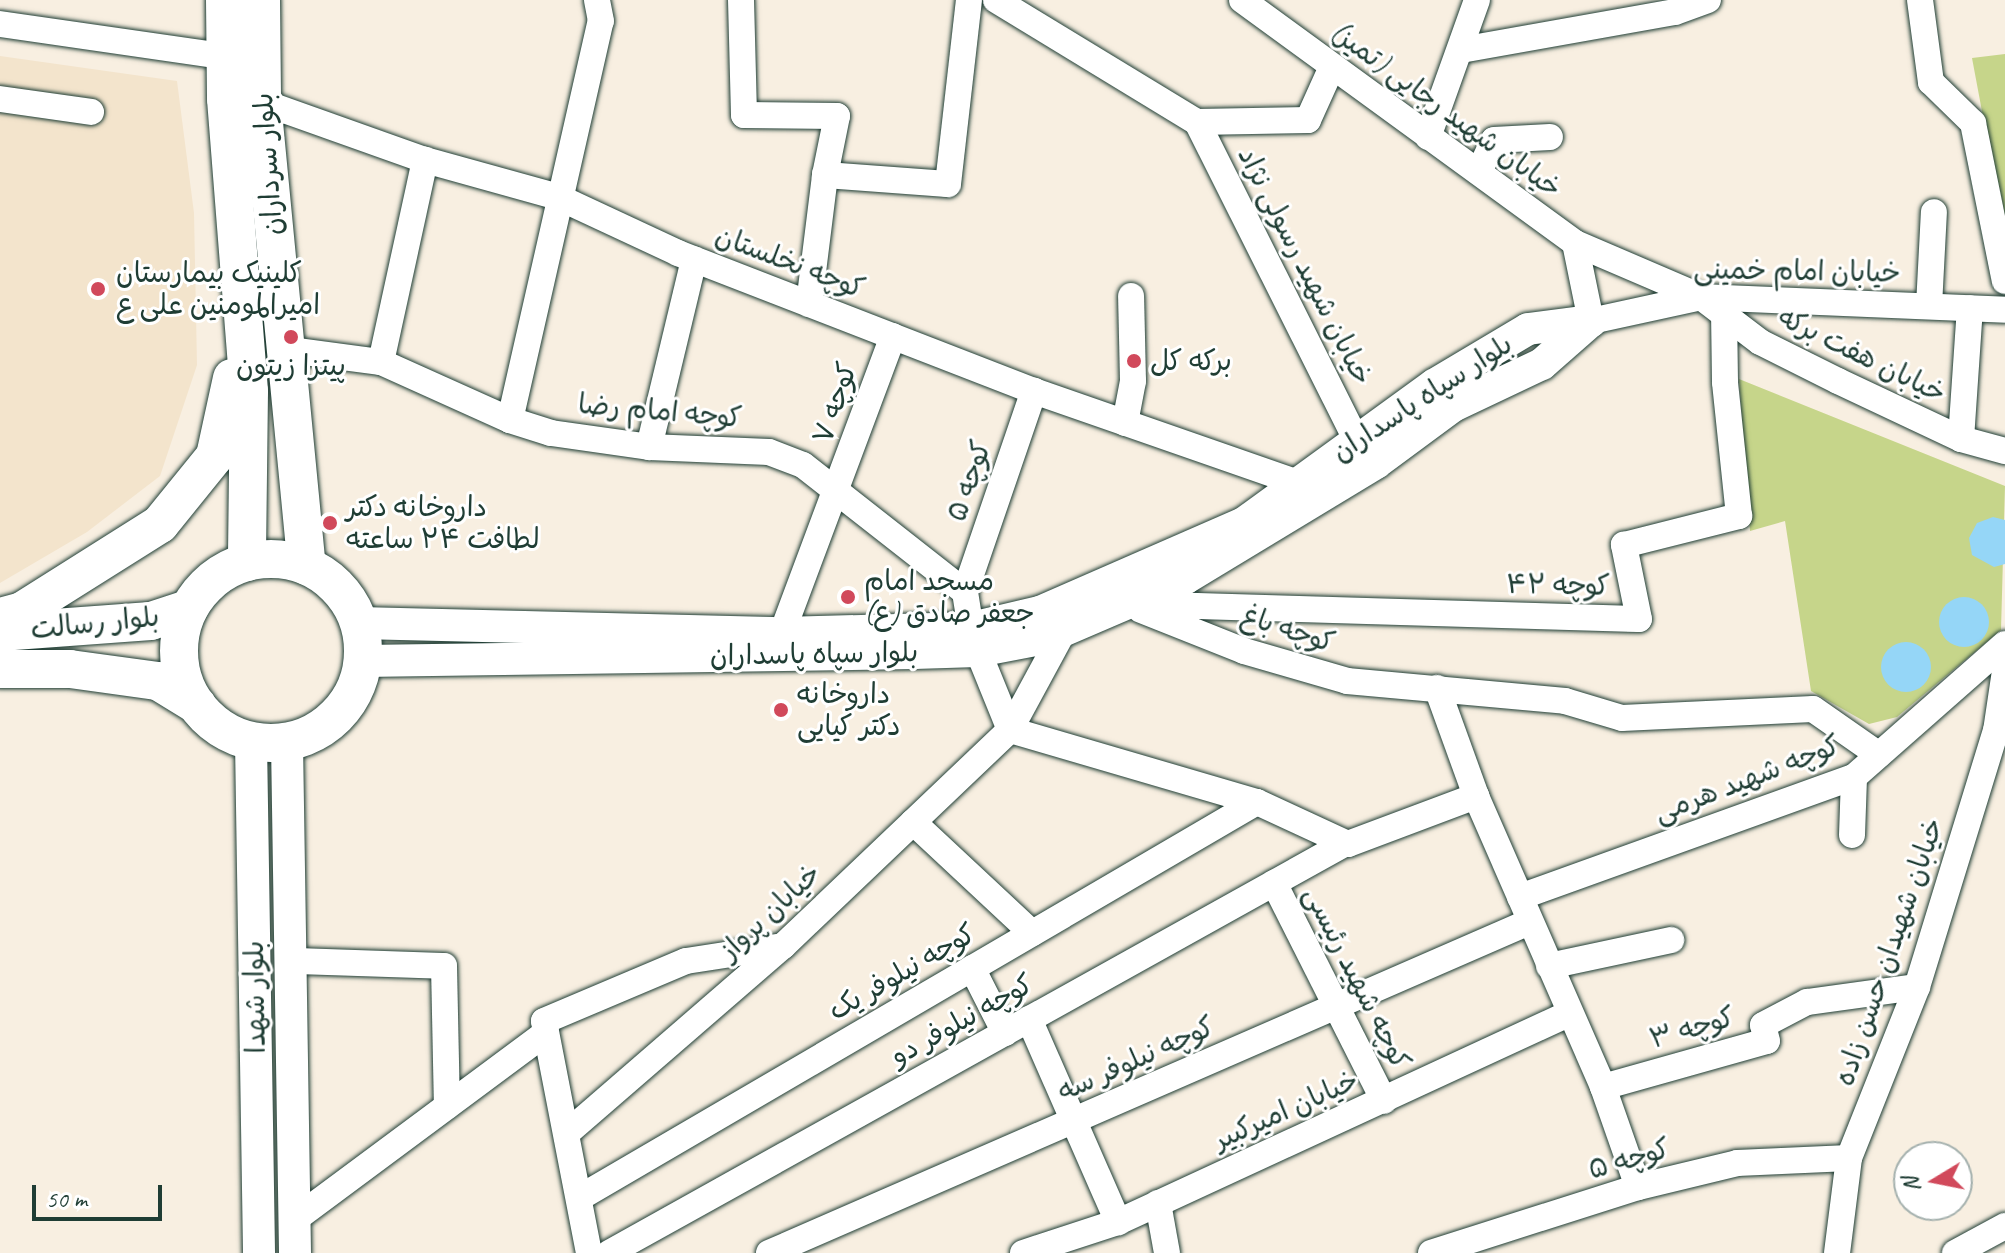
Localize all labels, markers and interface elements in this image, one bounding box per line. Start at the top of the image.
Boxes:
street label: خیابان شهید رجایی (تمیز) [1324,15,1568,205]
street label: بلوار سرداران [246,91,290,237]
street label: خیابان شهید رسولی نژاد [1230,141,1380,391]
street label: کوچه نخلستان [711,218,869,306]
street label: خیابان امام خمینی [1693,252,1901,290]
place label: کلینیک بیمارستان امیرالمومنین علی ع [116,256,320,322]
marker: کلینیک بیمارستان امیرالمومنین علی ع [87,278,109,300]
street label: خیابان هفت برکه [1773,300,1951,410]
street label: بلوار سپاه پاسداران [1325,327,1519,469]
marker: پیتزا زیتون [282,328,300,346]
place label: برکه کل [1150,344,1232,378]
place label: پیتزا زیتون [236,349,346,383]
marker: برکه کل [1125,352,1143,370]
street label: کوچه ۷ [806,358,864,448]
street label: کوچه امام رضا [577,387,743,435]
street label: کوچه ۵ [940,436,998,526]
place label: داروخانه دکتر لطافت ۲۴ ساعته [346,490,540,556]
marker: داروخانه دکتر لطافت ۲۴ ساعته [321,514,339,532]
place label: مسجد امام جعفر صادق (ع) [864,564,1035,630]
street label: کوچه ۴۲ [1506,567,1610,603]
marker: مسجد امام جعفر صادق (ع) [839,588,857,606]
street label: کوچه باغ [1237,598,1339,660]
street label: بلوار رسالت [29,600,161,646]
street label: بلوار سپاه پاسداران [710,635,918,673]
place label: داروخانه دکتر کیایی [797,677,900,743]
marker: داروخانه دکتر کیایی [772,701,790,719]
street label: کوچه شهید هرمی [1649,728,1845,830]
street label: خیابان شهیدان حسن زاده [1827,814,1951,1090]
street label: خیابان پرواز [712,857,828,967]
street label: کوچه شهید رئیسی [1296,881,1418,1075]
street label: کوچه نیلوفر یک [823,916,981,1028]
street label: بلوار شهدا [237,940,273,1054]
street label: کوچه نیلوفر دو [885,967,1039,1073]
street label: کوچه ۳ [1646,1000,1738,1056]
street label: کوچه نیلوفر سه [1052,1010,1220,1108]
street label: خیابان امیرکبیر [1209,1063,1363,1157]
street label: کوچه ۵ [1584,1131,1674,1187]
north arrow [1893,1141,1973,1221]
scale bar [36,1169,166,1219]
text: N [1896,1176,1926,1194]
text: 50 m [46,1184,87,1214]

